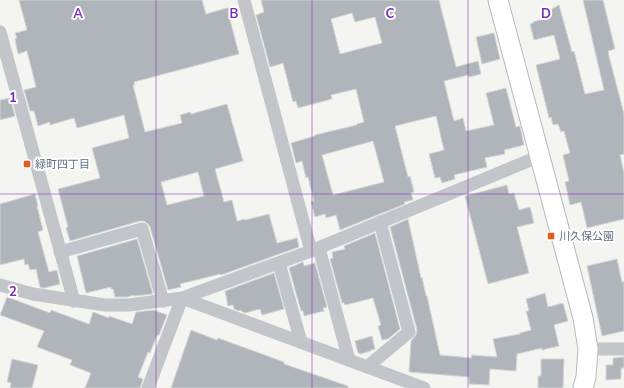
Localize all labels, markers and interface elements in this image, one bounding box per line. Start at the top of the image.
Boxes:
text: A [73,5,83,23]
text: B [230,5,239,23]
text: C [386,5,395,23]
text: D [541,5,551,23]
text: 1 [9,89,17,107]
place label: 緑町四丁目 [35,157,90,172]
marker: 緑町四丁目 [22,159,32,169]
place label: 川久保公園 [559,229,614,244]
marker: 川久保公園 [546,231,556,241]
text: 2 [9,283,17,301]

